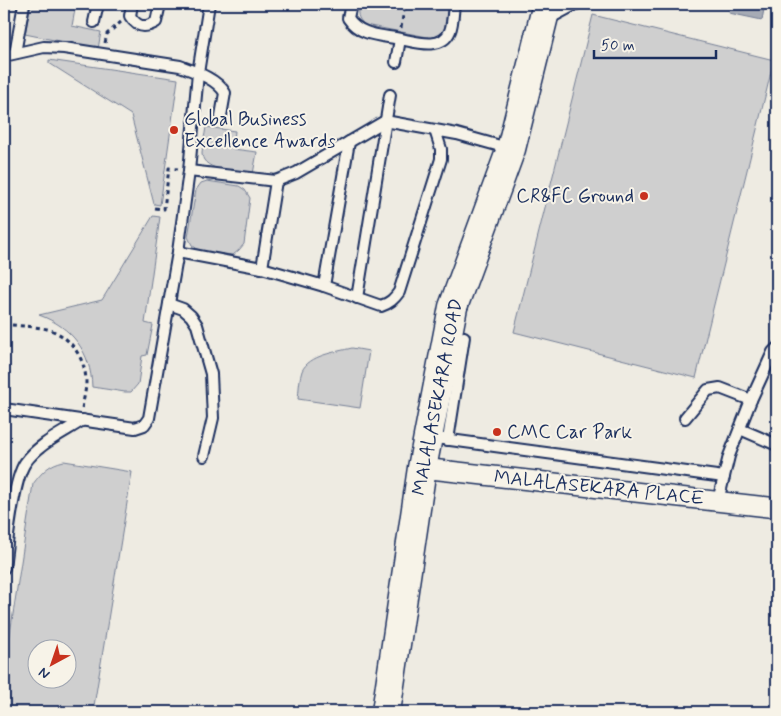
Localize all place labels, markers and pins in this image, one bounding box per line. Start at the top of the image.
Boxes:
place label: Global Business Excellence Awards [184,107,336,154]
marker: Global Business Excellence Awards [168,124,180,136]
place label: CR&FC Ground [516,184,634,209]
marker: CR&FC Ground [638,190,650,202]
place label: CMC Car Park [507,420,633,445]
marker: CMC Car Park [491,426,503,438]

